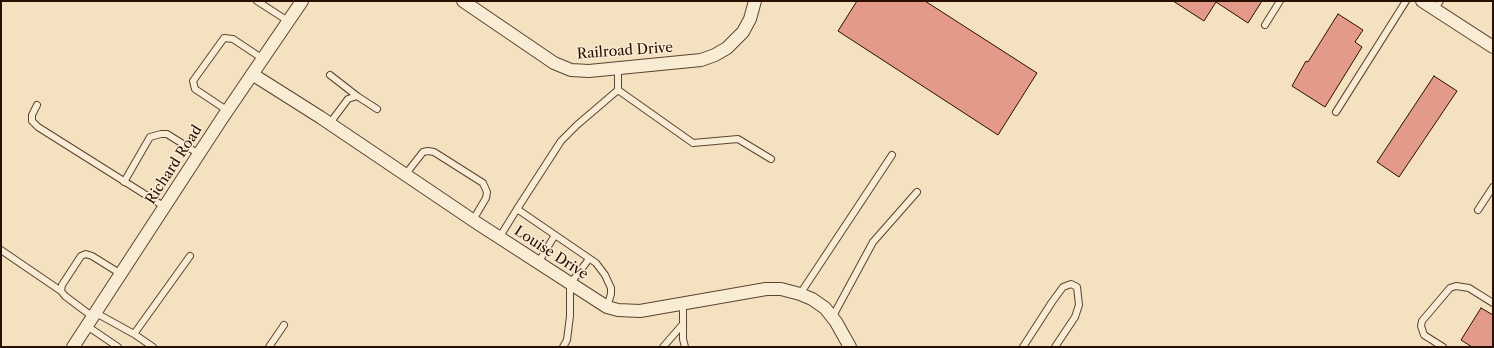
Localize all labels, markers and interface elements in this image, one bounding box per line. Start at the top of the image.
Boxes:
street label: Railroad Drive [576,39,674,63]
street label: Richard Road [142,122,206,208]
street label: Louise Drive [511,223,591,283]

